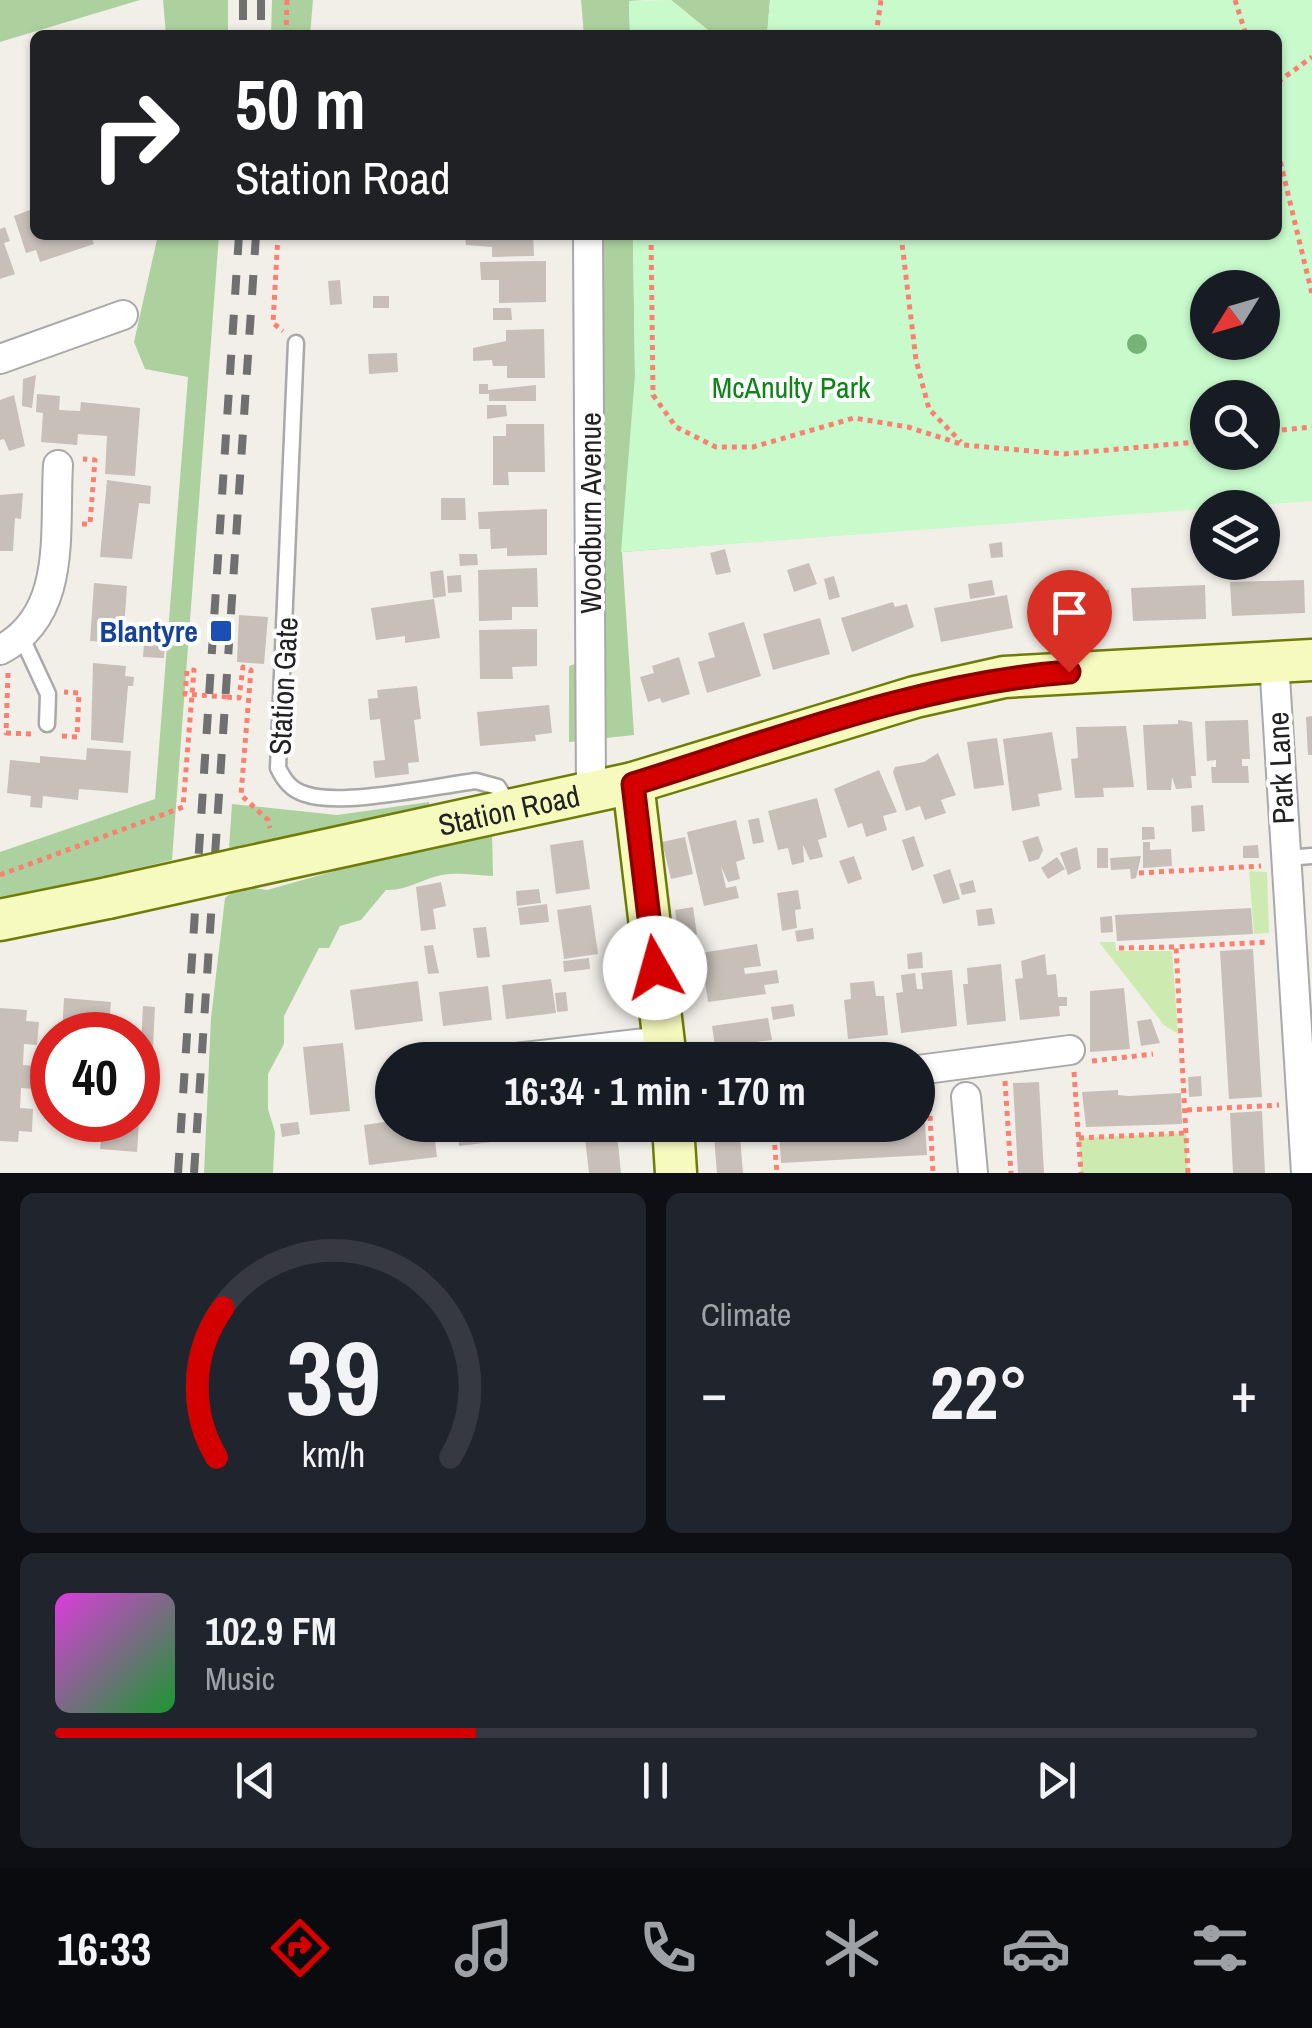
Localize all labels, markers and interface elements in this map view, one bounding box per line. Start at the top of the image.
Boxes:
text: 50 m [235,57,366,151]
icon: right [70,70,200,200]
text: Station Road [235,147,450,208]
north arrow [1190,270,1280,360]
map controls [1190,270,1280,580]
park label: McAnulty Park [712,367,871,407]
button: search [1190,380,1280,470]
street label: Woodburn Avenue [570,412,610,614]
button: layers [1190,490,1280,580]
pin [1027,570,1112,673]
icon: arrive [1042,585,1097,640]
place label: Blantyre [100,611,198,651]
street label: Station Gate [259,616,307,756]
marker: Blantyre [208,618,234,644]
street label: Park Lane [1257,711,1303,825]
street label: Station Road [434,775,583,845]
position arrow [603,916,707,1020]
speed limit sign: 40 [30,1012,160,1142]
text: 16:34 · 1 min · 170 m [504,1066,806,1117]
text: Climate [701,1293,791,1336]
text: 39 [286,1307,380,1447]
text: 22° [930,1341,1028,1442]
text: − [701,1355,727,1429]
text: + [1231,1355,1257,1429]
text: km/h [301,1430,365,1478]
text: 102.9 FM [205,1606,337,1657]
text: Music [205,1657,275,1700]
icon: previous [228,1753,283,1808]
icon: pause [628,1753,683,1808]
icon: next [1029,1753,1084,1808]
icon: directions [265,1913,335,1983]
icon: music [449,1913,519,1983]
icon: phone [633,1913,703,1983]
icon: climate [817,1913,887,1983]
icon: car [1001,1913,1071,1983]
icon: filters [1185,1913,1255,1983]
text: 16:33 [57,1918,151,1979]

